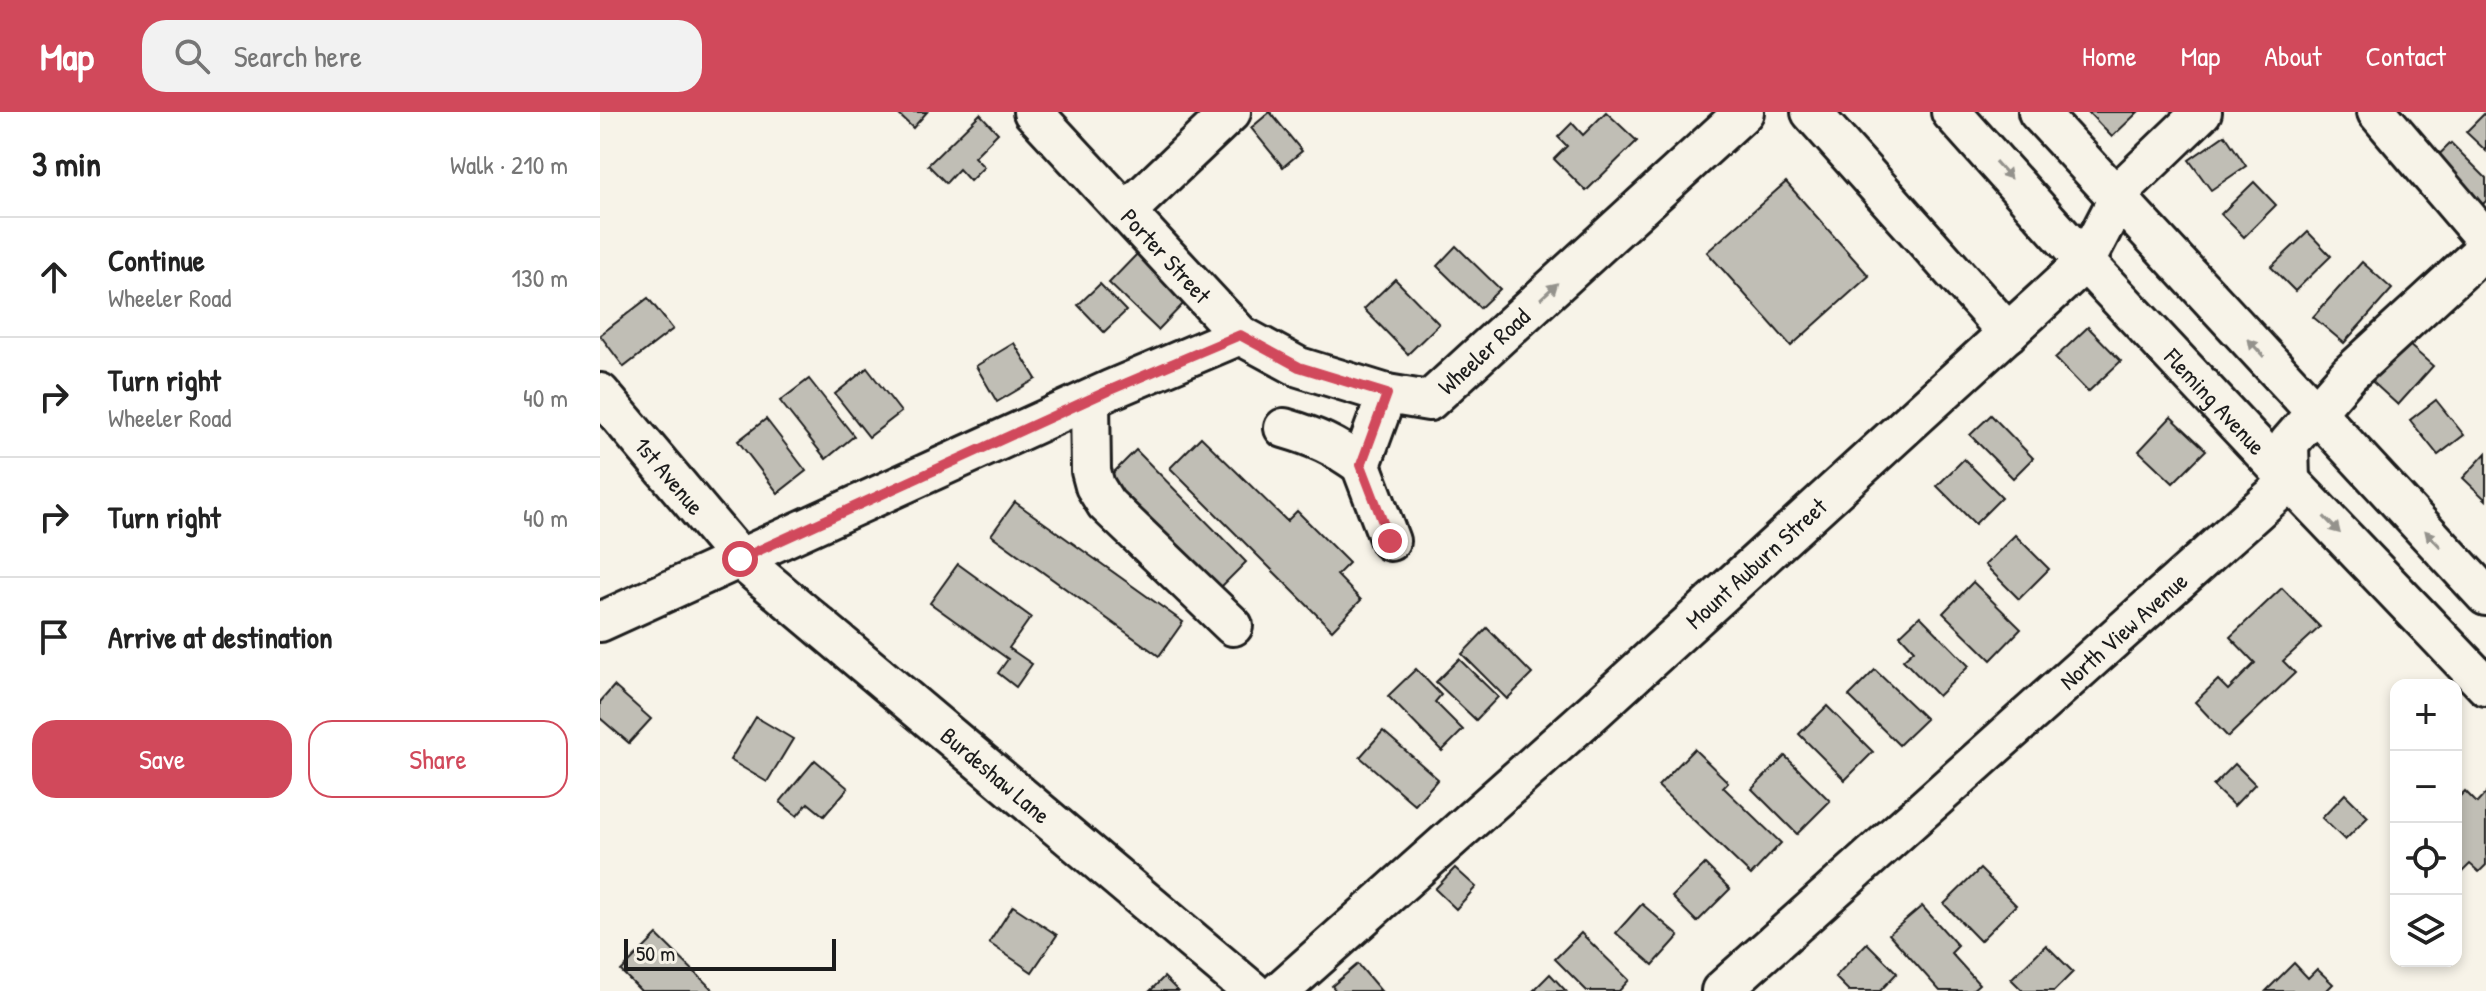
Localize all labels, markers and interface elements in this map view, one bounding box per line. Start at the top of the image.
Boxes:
search box [142,20,702,92]
text: Map [40,30,94,82]
icon: search [170,34,214,78]
text: Search here [234,36,362,76]
text: Home [2082,37,2137,75]
text: Map [2181,37,2220,75]
text: About [2264,37,2322,75]
text: Contact [2366,37,2446,75]
text: 3 min [32,141,101,187]
text: Walk · 210 m [450,147,568,182]
one-way arrow [1993,161,2011,180]
street label: Porter Street [1114,201,1219,311]
text: Continue [108,240,205,280]
icon: ahead [32,255,76,299]
text: 130 m [512,260,568,295]
text: Wheeler Road [108,280,232,315]
one-way arrow [1539,283,1558,301]
street label: Wheeler Road [1431,301,1536,401]
one-way arrow [2247,339,2265,358]
street label: Fleming Avenue [2157,341,2273,462]
text: Turn right [108,360,221,400]
icon: right [32,375,76,419]
text: 40 m [523,380,568,415]
text: Wheeler Road [108,400,232,435]
street label: 1st Avenue [628,430,712,522]
street label: Mount Auburn Street [1678,490,1834,636]
icon: right [32,495,76,539]
text: Turn right [108,497,221,537]
text: 40 m [523,500,568,535]
one-way arrow [2322,515,2341,534]
route end [1372,523,1408,559]
one-way arrow [2424,529,2442,548]
route start [722,541,758,577]
street label: North View Avenue [2052,564,2194,696]
icon: arrive [32,615,76,659]
text: Arrive at destination [108,617,333,657]
map controls [2390,679,2462,967]
button: + [2390,679,2462,751]
street label: Burdeshaw Lane [934,719,1058,831]
button: Save [32,720,292,798]
button: Share [308,720,568,798]
button: − [2390,751,2462,823]
button: locate [2390,823,2462,895]
button: layers [2390,895,2462,967]
scale bar [624,935,836,971]
text: 50 m [636,938,675,968]

